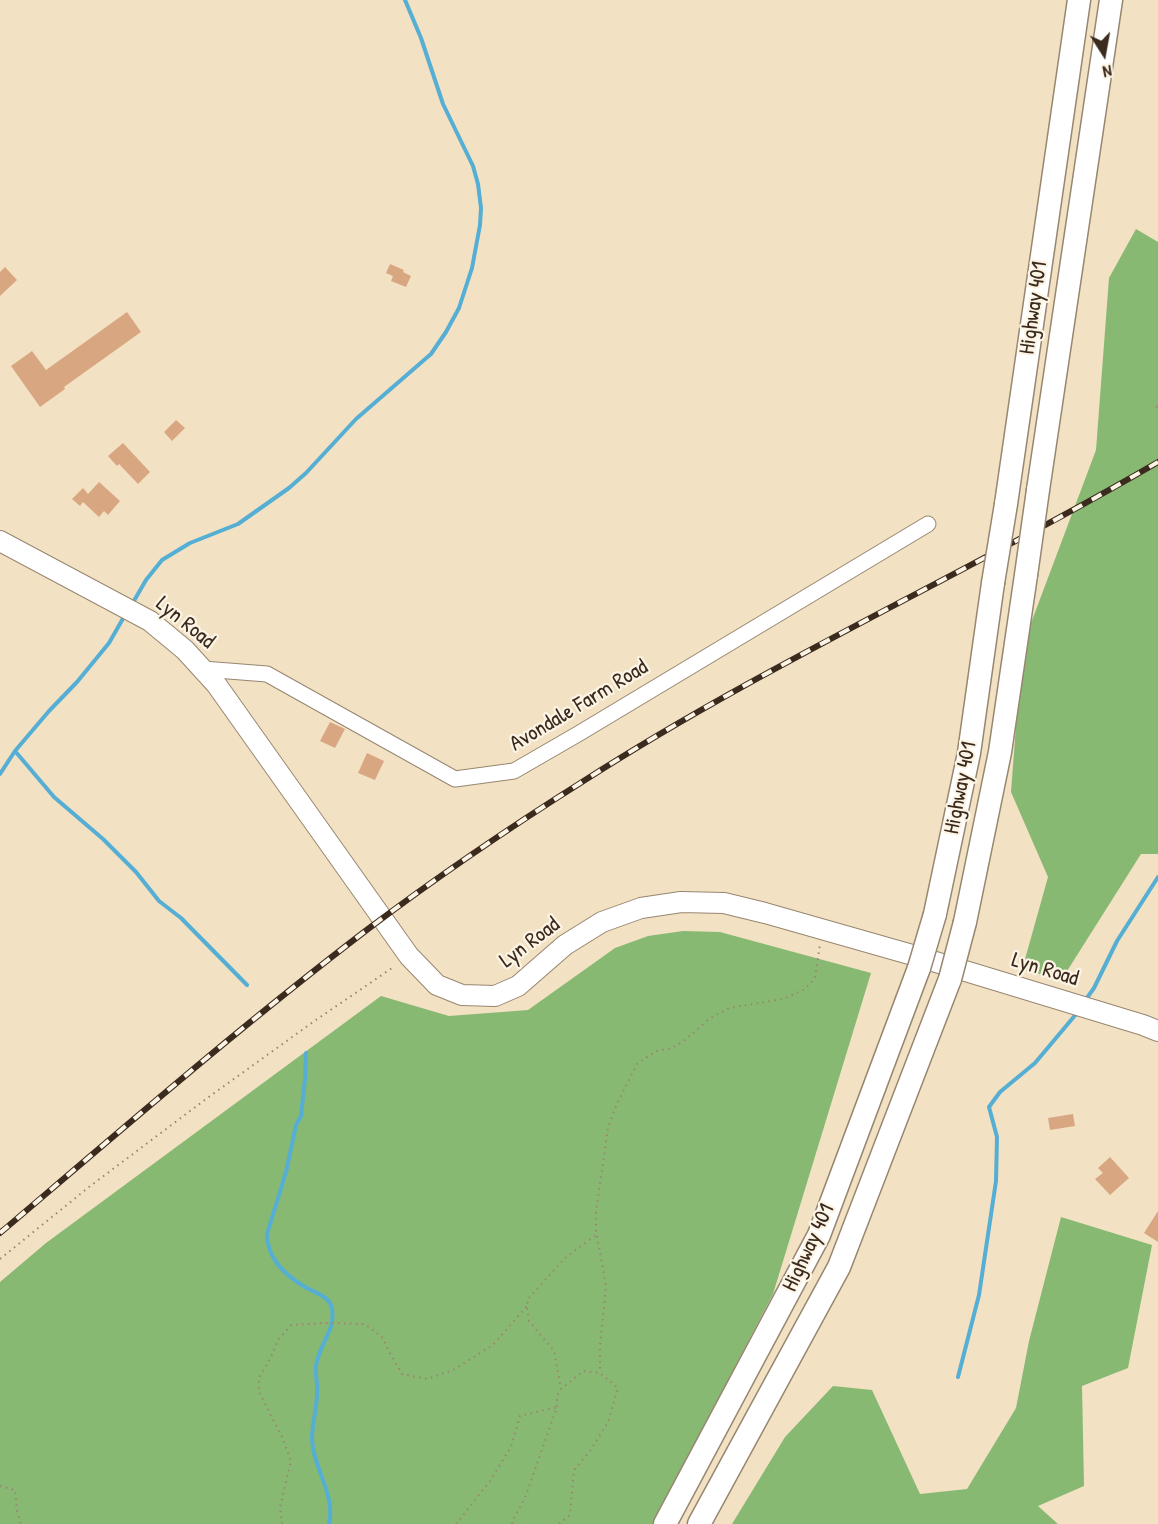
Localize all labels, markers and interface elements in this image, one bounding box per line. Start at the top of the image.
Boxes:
north arrow [1074,24,1134,84]
text: N [1101,60,1114,83]
street label: Highway 401 [1014,260,1054,356]
street label: Lyn Road [150,591,220,655]
street label: Avondale Farm Road [505,654,653,758]
street label: Highway 401 [939,740,983,836]
street label: Lyn Road [495,912,565,974]
street label: Lyn Road [1008,947,1082,993]
street label: Highway 401 [777,1200,841,1296]

